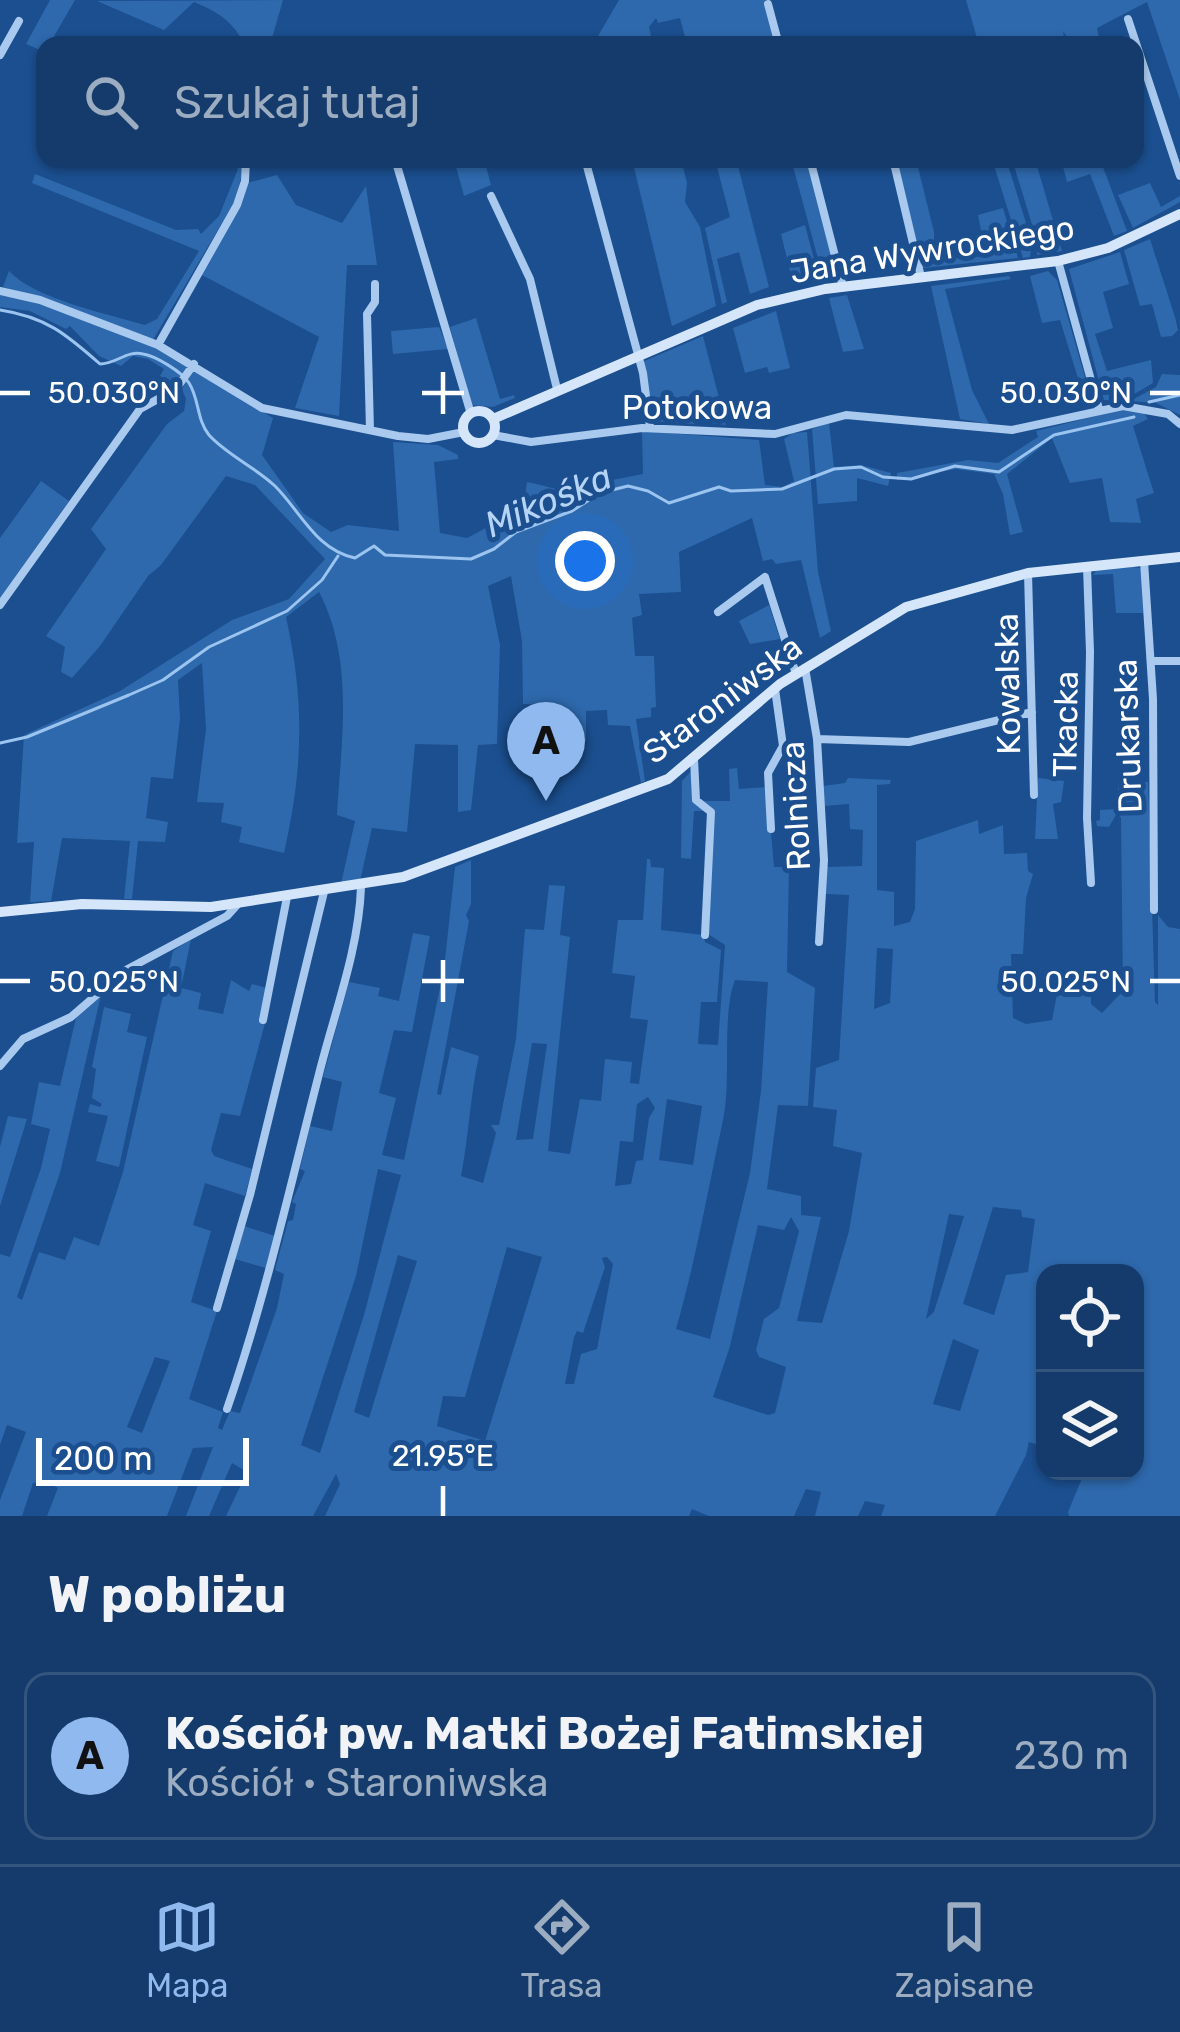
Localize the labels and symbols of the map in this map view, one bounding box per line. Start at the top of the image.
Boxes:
street label: Jana Wywrockiego [787,208,1077,291]
text: 50.030°N [48,375,180,411]
text: 50.030°N [1000,375,1132,411]
street label: Potokowa [622,388,772,427]
water label: Mikośka [478,455,618,546]
your location [555,531,615,591]
street label: Kowalska [987,613,1028,755]
street label: Staroniwska [635,627,809,772]
street label: Drukarska [1105,658,1150,814]
street label: Tkacka [1045,670,1086,778]
pin: A [507,702,585,801]
street label: Rolnicza [773,740,818,872]
text: 50.025°N [49,964,179,1000]
text: 50.025°N [1001,964,1131,1000]
scale bar [36,1432,249,1485]
text: 21.95°E [392,1438,494,1474]

